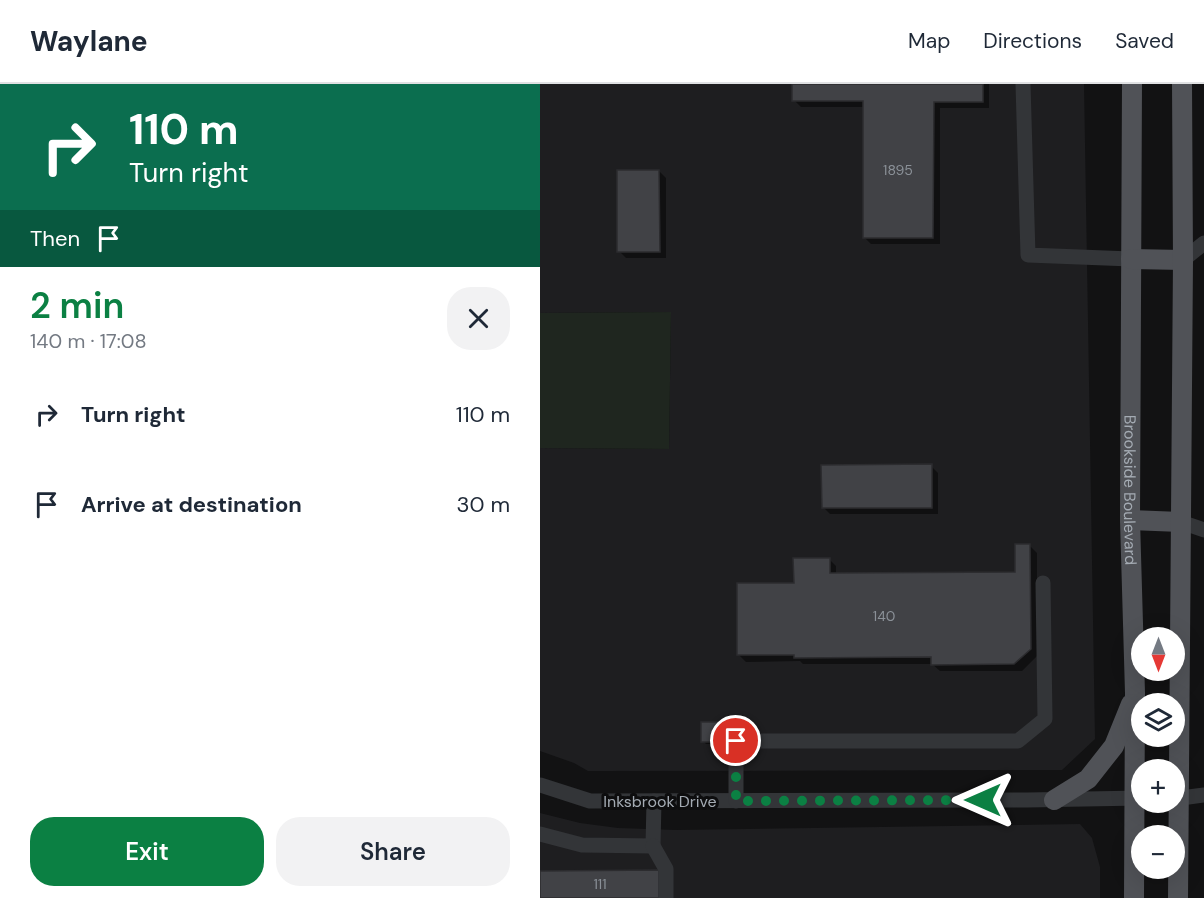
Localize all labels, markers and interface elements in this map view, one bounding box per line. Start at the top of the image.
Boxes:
text: Waylane [30,23,148,60]
text: Map [908,27,950,55]
text: Directions [983,27,1082,55]
text: Saved [1115,27,1174,55]
text: 110 m [129,102,239,157]
icon: right [30,108,108,186]
text: Turn right [129,155,249,190]
house number: 1895 [883,161,913,179]
icon: arrive [92,222,125,255]
text: Then [30,224,80,253]
text: 2 min [30,282,124,329]
button: close [447,287,510,350]
text: 140 m · 17:08 [30,328,147,354]
icon: right [30,398,63,431]
text: Turn right [81,400,186,429]
text: 110 m [456,400,510,429]
street label: Brookside Boulevard [1119,415,1141,565]
icon: arrive [30,488,63,521]
text: Arrive at destination [81,490,302,519]
text: 30 m [456,490,510,519]
house number: 140 [873,607,895,625]
north arrow [1131,627,1185,681]
map controls [1131,627,1185,879]
button: layers [1131,693,1185,747]
pin [710,715,761,766]
icon: arrive [719,724,752,757]
button: + [1131,759,1185,813]
position arrow [951,768,1015,832]
street label: Inksbrook Drive [603,791,717,812]
button: Exit [30,817,264,886]
button: Share [276,817,510,886]
button: − [1131,825,1185,879]
house number: 111 [593,875,607,893]

